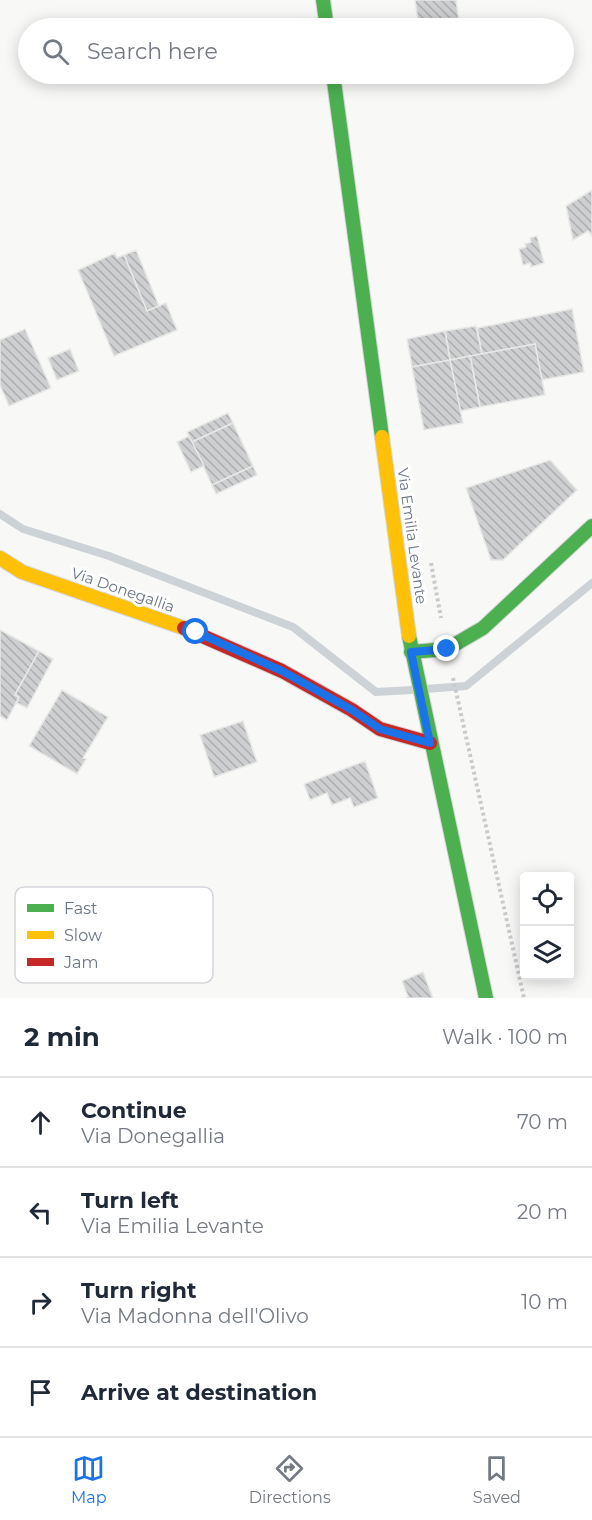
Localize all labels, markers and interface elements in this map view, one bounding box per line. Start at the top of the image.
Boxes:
search box [18,18,574,84]
icon: search [39,35,72,68]
text: Search here [87,38,218,65]
street label: Via Emilia Levante [394,467,431,605]
street label: Via Donegallia [69,563,177,616]
route start [182,618,208,644]
route end [433,635,459,661]
map controls [520,872,574,980]
button: locate [520,872,574,926]
legend [15,887,213,983]
text: Fast [64,899,98,918]
text: Slow [64,926,102,945]
button: layers [520,926,574,980]
text: Jam [63,953,98,972]
text: 2 min [24,1021,100,1053]
text: Walk · 100 m [442,1025,568,1049]
text: Continue [81,1097,187,1124]
icon: ahead [24,1106,57,1139]
text: 70 m [517,1110,568,1134]
text: Via Donegallia [81,1124,225,1148]
text: Turn left [81,1187,179,1214]
icon: left [24,1196,57,1229]
text: 20 m [517,1200,568,1224]
text: Via Emilia Levante [81,1214,264,1238]
text: Turn right [81,1277,196,1304]
icon: right [24,1286,57,1319]
text: 10 m [521,1290,568,1314]
text: Via Madonna dell'Olivo [81,1304,309,1328]
icon: arrive [24,1376,57,1409]
text: Arrive at destination [81,1379,317,1406]
tab: Map [71,1452,107,1507]
tab: Directions [249,1452,331,1507]
tab: Saved [473,1452,521,1507]

